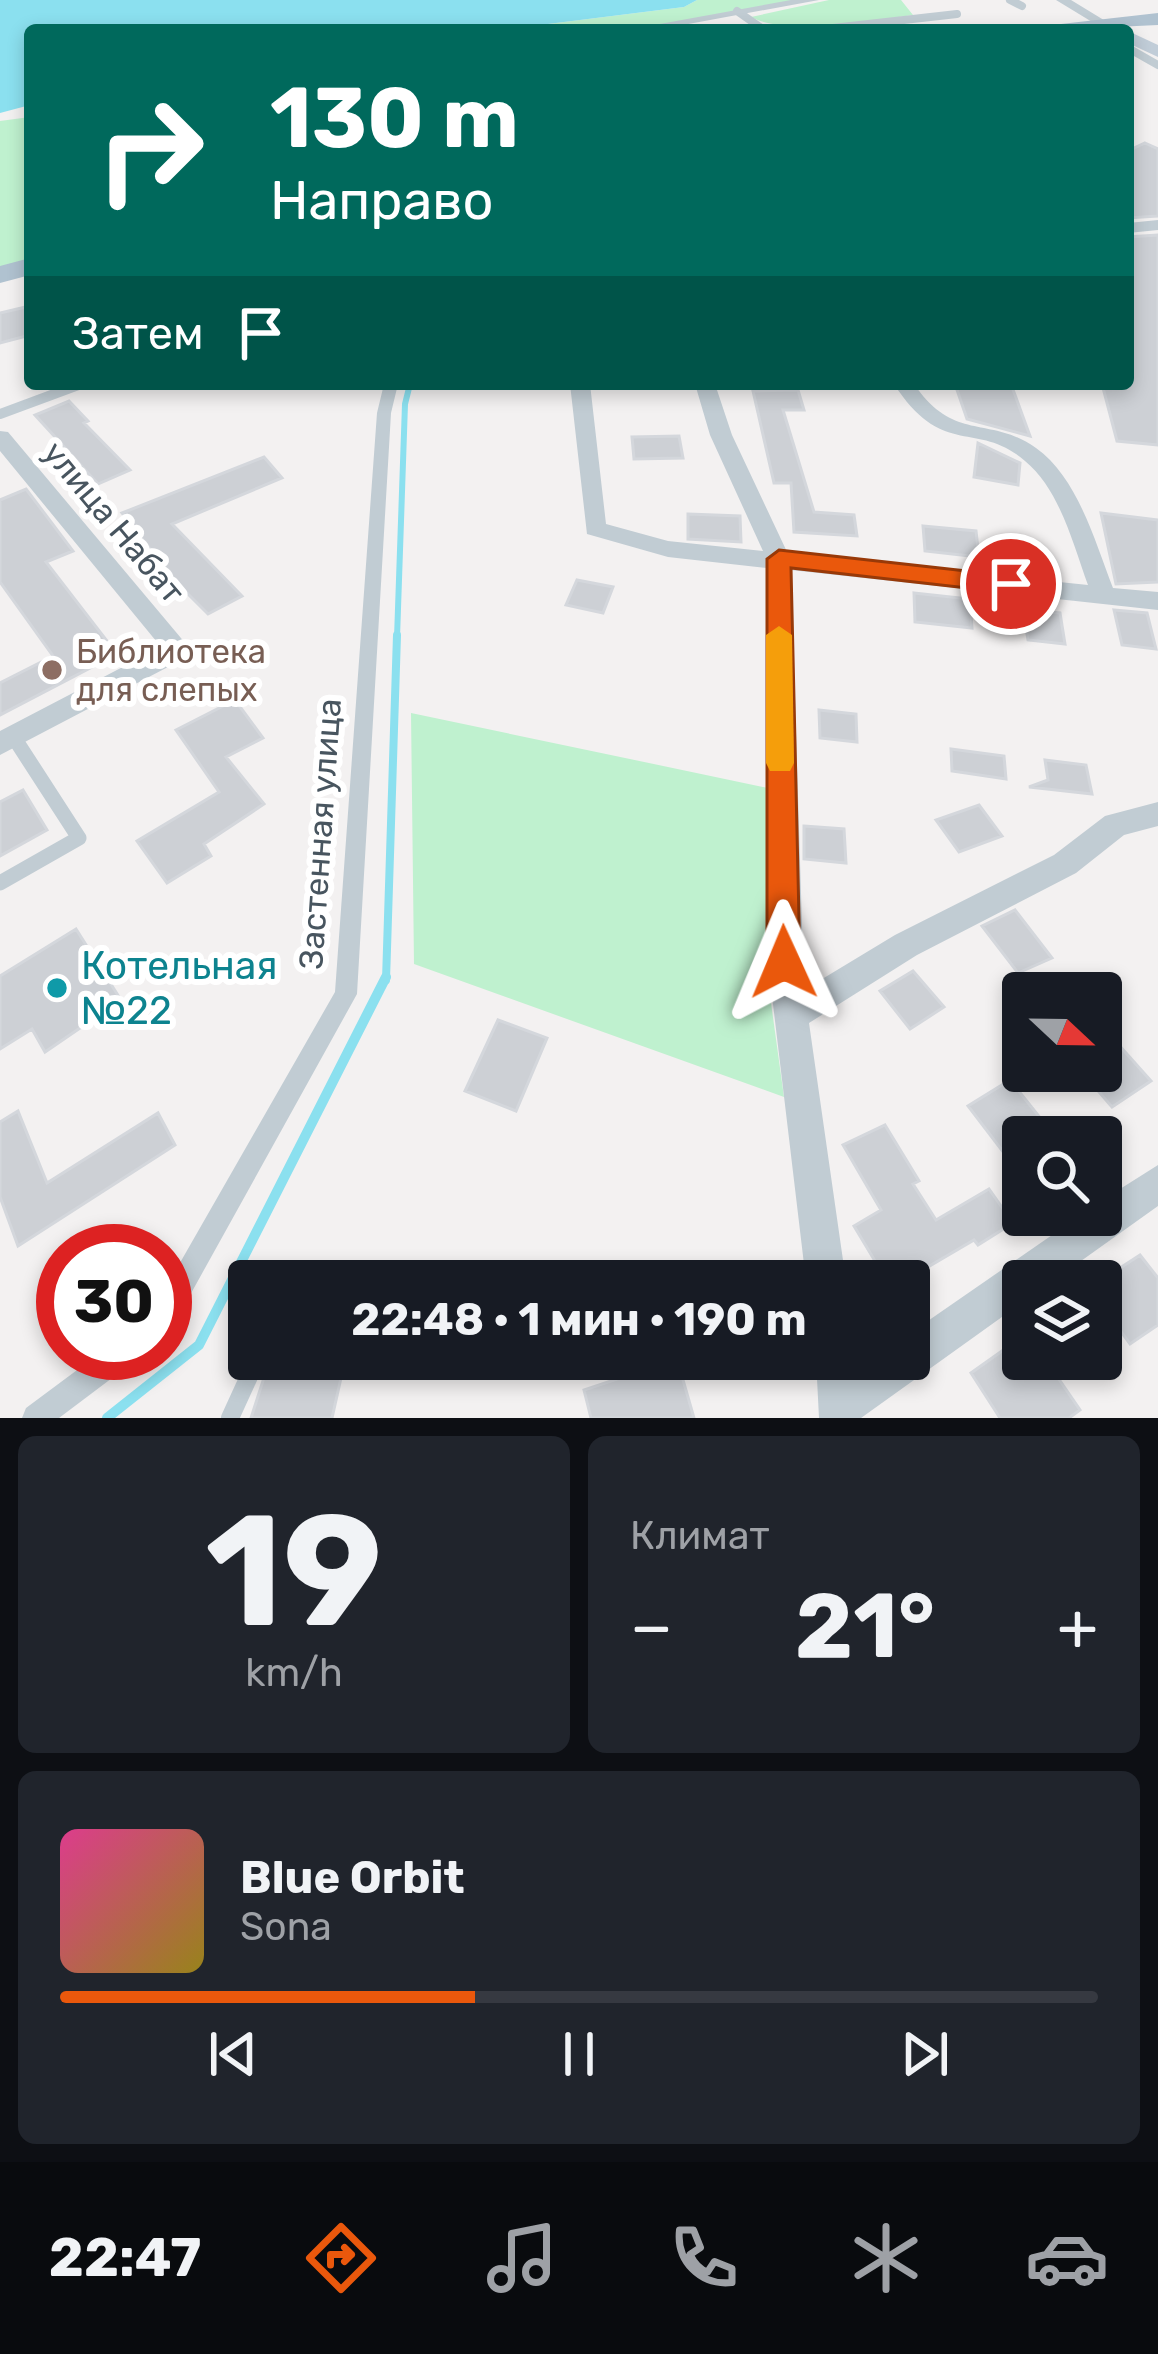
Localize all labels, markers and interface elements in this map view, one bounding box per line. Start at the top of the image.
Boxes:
text: 130 m [270,68,519,168]
icon: right [72,72,228,228]
text: Направо [270,169,494,233]
icon: arrive [228,300,294,366]
text: Затем [72,307,204,360]
street label: улица Набат [35,433,193,611]
pin [960,533,1062,635]
icon: arrive [978,551,1044,617]
place label: Библиотека для слепых [76,632,266,709]
marker: Библиотека для слепых [39,657,65,683]
street label: Застенная улица [291,697,349,971]
position arrow [721,899,847,1025]
place label: Котельная №22 [81,943,278,1034]
north arrow [1002,972,1122,1092]
map controls [1002,972,1122,1380]
marker: Котельная №22 [44,975,70,1001]
button: search [1002,1116,1122,1236]
speed limit sign: 30 [36,1224,192,1380]
button: layers [1002,1260,1122,1380]
text: 22:48 · 1 мин · 190 m [351,1293,807,1346]
text: 19 [205,1479,383,1664]
text: Климат [630,1513,769,1559]
text: 21° [795,1573,935,1680]
text: − [630,1587,673,1666]
text: + [1057,1587,1098,1666]
text: km/h [245,1650,343,1696]
text: Blue Orbit [240,1851,464,1904]
text: Sona [240,1904,332,1950]
icon: previous [200,2021,266,2087]
icon: pause [546,2021,612,2087]
icon: next [892,2021,958,2087]
icon: directions [299,2216,383,2300]
icon: music [480,2216,564,2300]
icon: phone [662,2216,746,2300]
icon: climate [844,2216,928,2300]
icon: car [1025,2216,1109,2300]
text: 22:47 [49,2226,201,2290]

